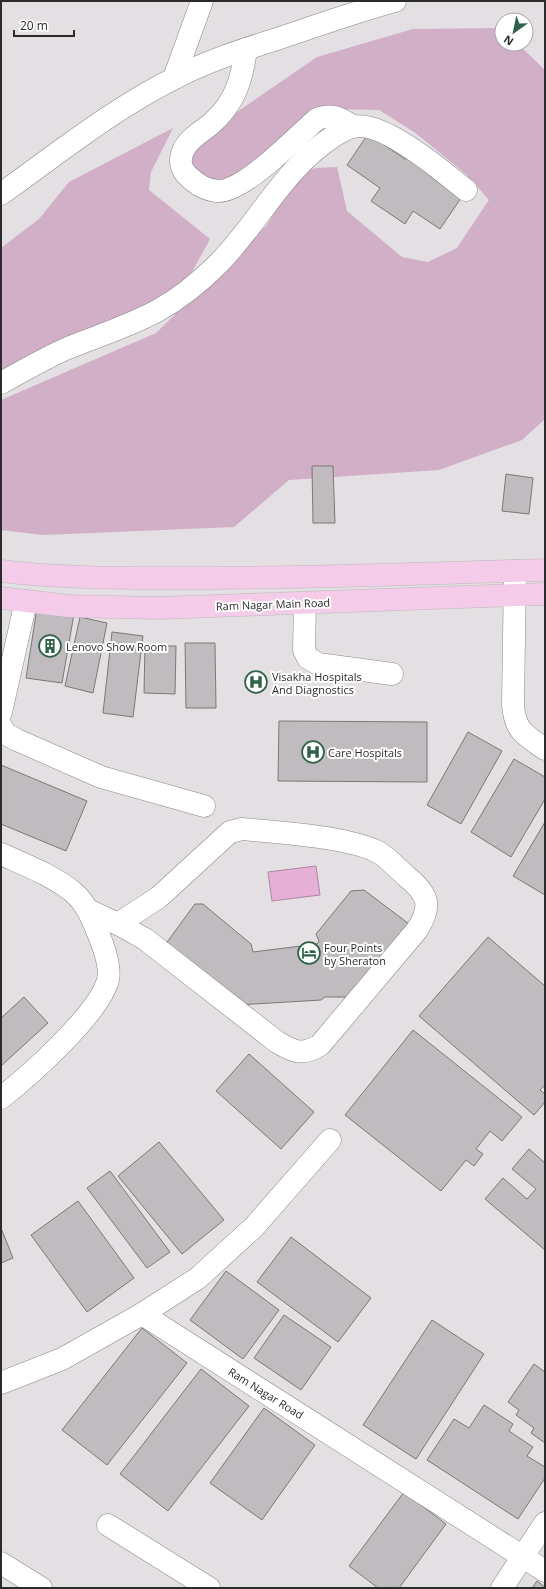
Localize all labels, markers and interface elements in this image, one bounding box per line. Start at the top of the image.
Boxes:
scale bar [14,12,74,38]
north arrow [494,12,534,52]
text: 20 m [20,17,48,34]
text: N [500,32,516,50]
street label: Ram Nagar Main Road [216,595,330,613]
building icon: Lenovo Show Room [37,633,63,659]
place label: Lenovo Show Room [66,639,167,654]
hospital icon: Visakha Hospitals And Diagnostics [243,669,269,695]
place label: Visakha Hospitals And Diagnostics [272,669,362,697]
hospital icon: Care Hospitals [300,739,326,765]
place label: Care Hospitals [328,745,402,760]
hotel icon: Four Points by Sheraton [296,940,322,966]
place label: Four Points by Sheraton [324,940,386,968]
street label: Ram Nagar Road [226,1364,306,1422]

